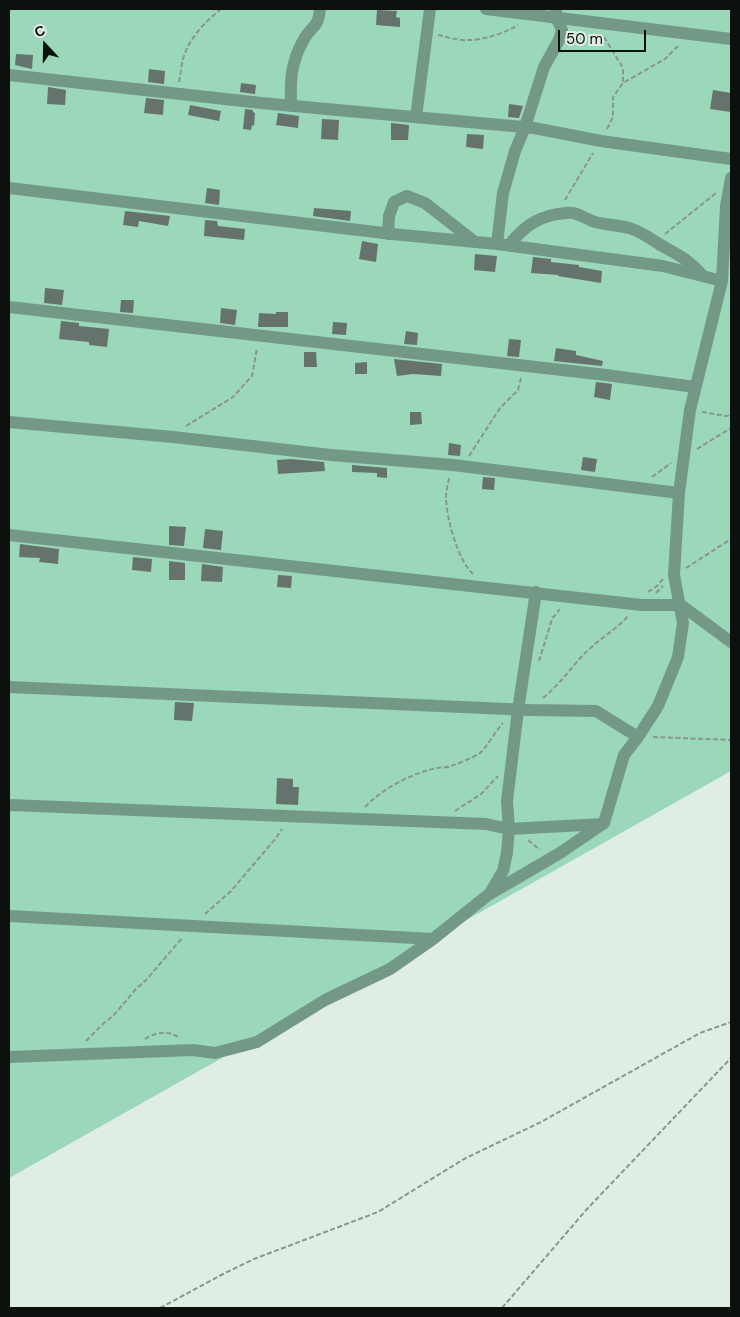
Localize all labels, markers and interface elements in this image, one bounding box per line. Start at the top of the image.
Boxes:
north arrow [20,20,70,70]
scale bar [560,20,648,52]
text: С [32,21,48,41]
text: 50 m [566,29,603,49]

